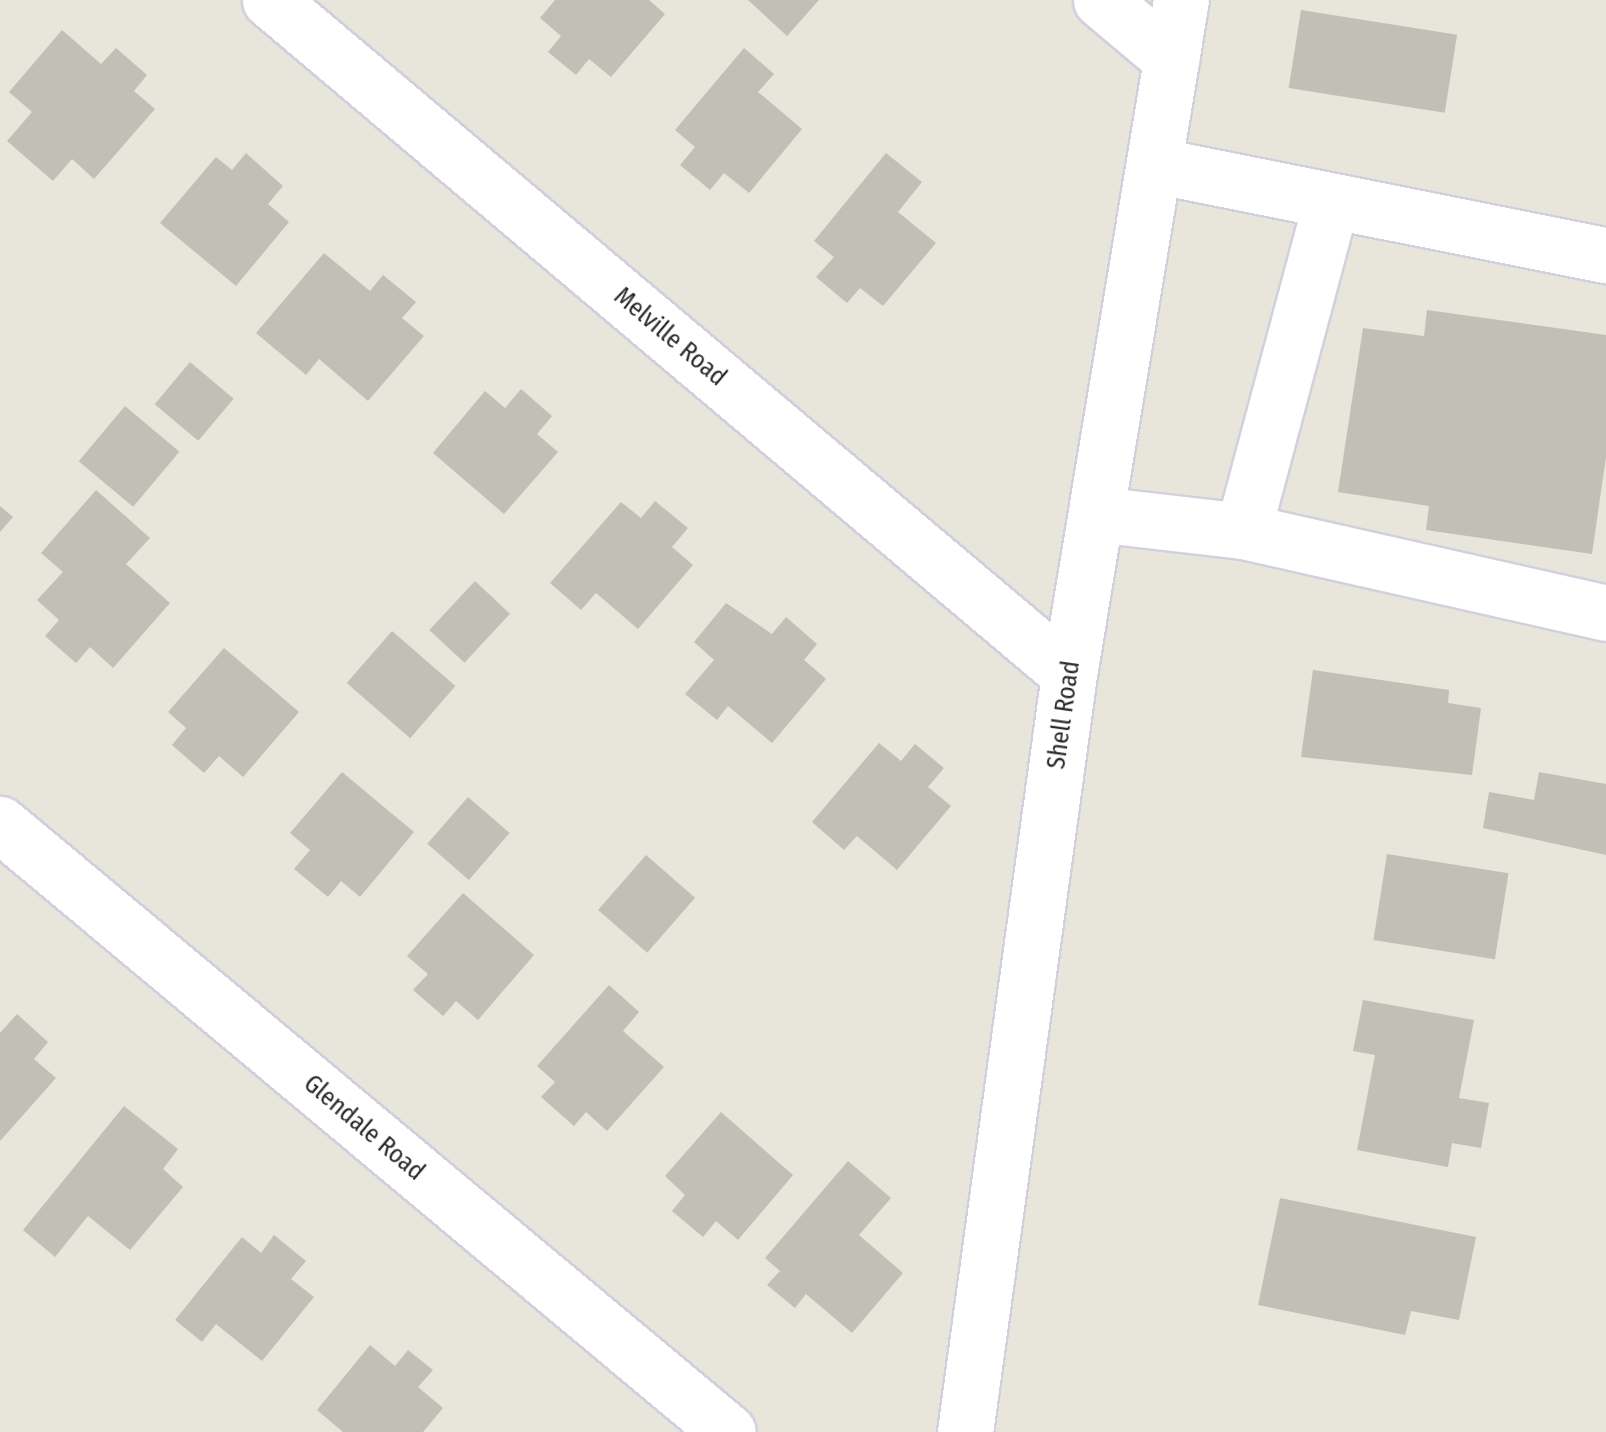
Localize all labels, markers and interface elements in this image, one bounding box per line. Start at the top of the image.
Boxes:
street label: Melville Road [608,281,732,393]
street label: Shell Road [1042,659,1086,771]
street label: Glendale Road [298,1069,430,1187]

